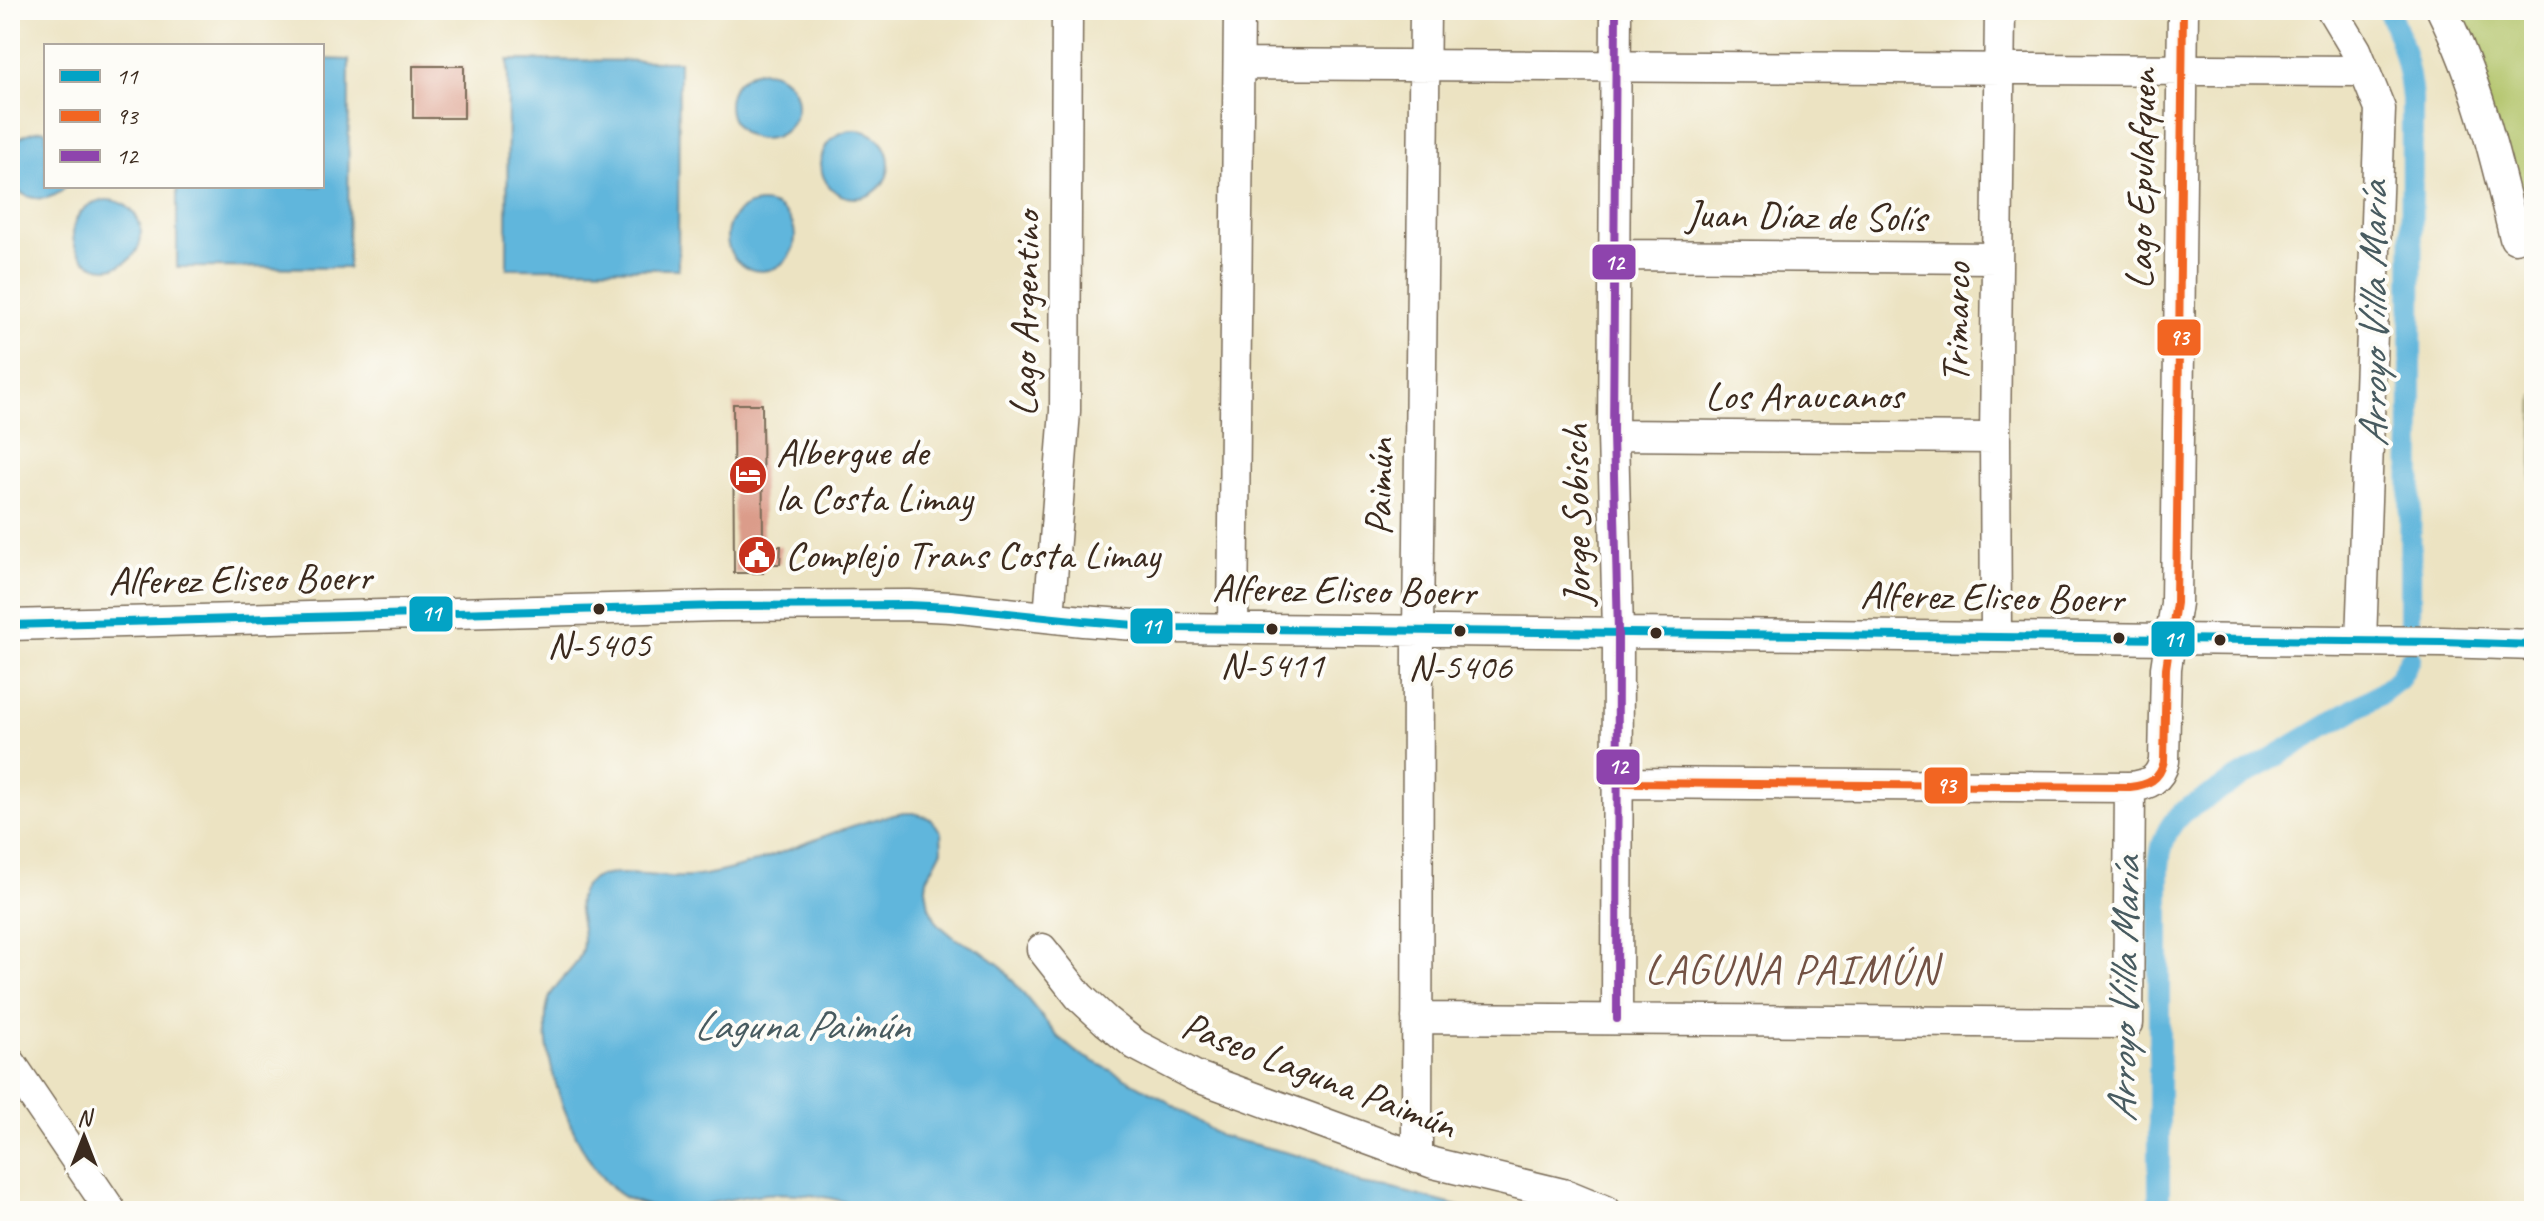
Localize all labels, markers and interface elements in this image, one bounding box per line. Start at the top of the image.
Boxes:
legend [44,44,324,188]
text: 11 [116,61,139,91]
street label: Lago Epulafquen [2114,66,2168,290]
text: 93 [116,101,140,131]
text: 12 [116,141,140,171]
water label: Arroyo Villa María [2347,179,2400,447]
street label: Juan Díaz de Solís [1683,189,1930,243]
street label: Lago Argentino [998,207,1052,417]
line badge: 12 [1591,243,1637,281]
text: 12 [1604,249,1626,277]
street label: Trimarco [1930,260,1982,384]
line badge: 93 [2156,318,2202,357]
text: 93 [2169,324,2191,352]
street label: Los Araucanos [1705,371,1906,421]
street label: Jorge Sobisch [1549,423,1603,608]
place label: Albergue de la Costa Limay [776,427,975,523]
street label: Paimún [1353,437,1405,536]
hotel icon: Albergue de la Costa Limay [727,454,769,496]
place label: Complejo Trans Costa Limay [785,530,1162,580]
public building icon: Complejo Trans Costa Limay [736,534,778,576]
street label: Alferez Eliseo Boerr [108,552,375,606]
street label: Alferez Eliseo Boerr [1212,563,1479,617]
street label: Alferez Eliseo Boerr [1860,570,2127,624]
line badge: 11 [408,595,454,633]
text: 11 [421,600,443,628]
marker: N-5405 [591,601,607,617]
line badge: 11 [1129,607,1174,645]
text: 11 [1141,613,1163,641]
line badge: 11 [2150,620,2196,658]
place label: N-5405 [547,621,653,668]
marker: N-5411 [1264,621,1280,637]
marker: N-5406 [1452,623,1468,639]
unlabelled marker [1648,625,1664,641]
text: 11 [2163,626,2185,654]
unlabelled marker [2111,630,2127,646]
unlabelled marker [2212,632,2228,648]
place label: N-5411 [1220,641,1326,688]
place label: N-5406 [1408,643,1514,690]
line badge: 12 [1595,748,1641,786]
text: 12 [1608,753,1630,781]
line badge: 93 [1923,766,1969,805]
text: 93 [1936,772,1958,800]
water label: Arroyo Villa María [2095,854,2153,1123]
district label: LAGUNA PAIMÚN [1645,943,1943,996]
water label: Laguna Paimún [694,999,912,1052]
street label: Paseo Laguna Paimún [1175,1000,1464,1151]
north arrow [44,1097,124,1177]
text: N [77,1104,94,1132]

